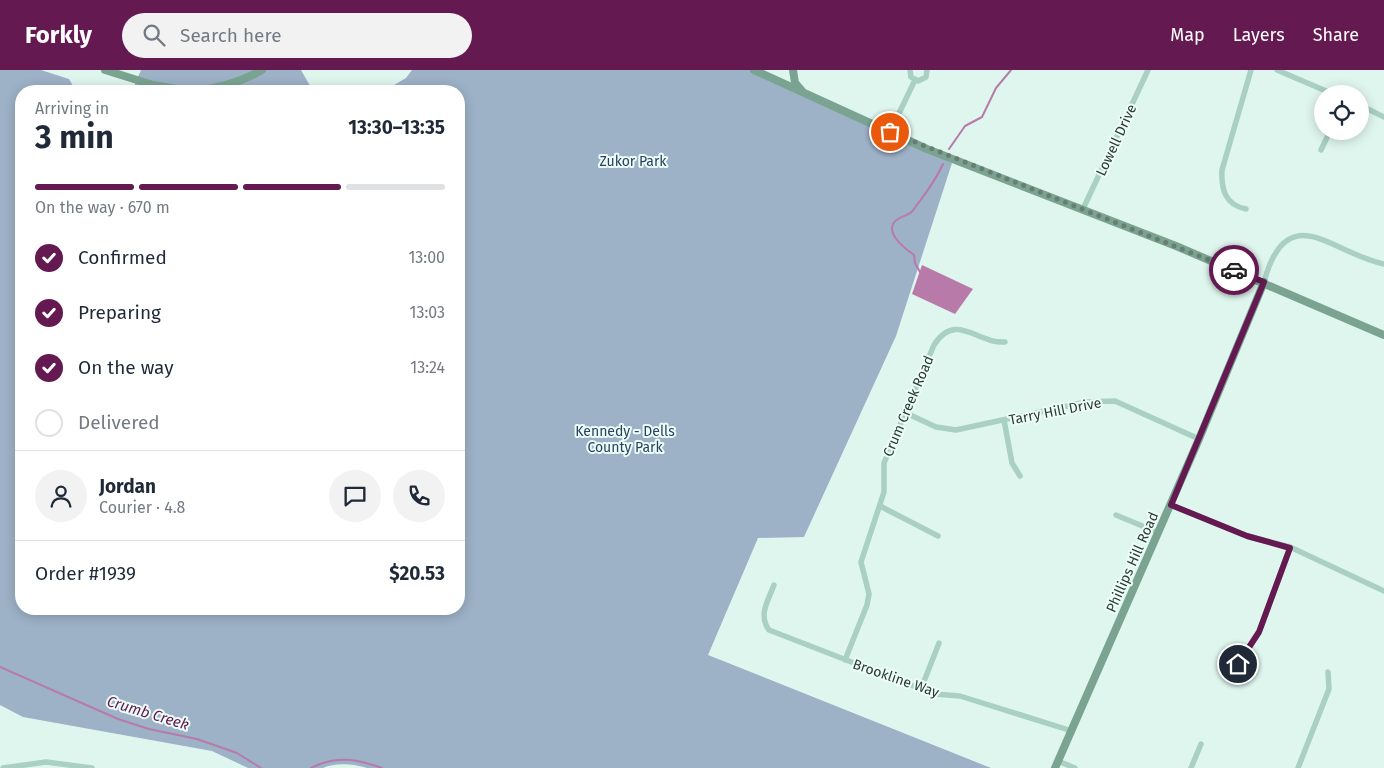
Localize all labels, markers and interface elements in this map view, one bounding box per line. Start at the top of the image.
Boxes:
search box [122,13,472,58]
text: Forkly [25,21,92,49]
icon: search [140,21,168,49]
text: Search here [180,24,282,47]
text: Map [1170,24,1205,46]
text: Layers [1233,24,1285,46]
text: Share [1313,24,1359,46]
map controls [1314,85,1369,140]
button: locate [1314,85,1369,140]
text: Arriving in [35,99,109,118]
street label: Lowell Drive [1092,102,1140,179]
pin [869,111,911,153]
text: 13:30–13:35 [348,116,445,139]
text: 3 min [35,118,114,156]
icon: bag [876,118,904,146]
park label: Zukor Park [599,153,667,170]
text: On the way · 670 m [35,198,170,217]
icon: check [35,244,63,272]
courier [1209,245,1259,295]
text: Confirmed [78,246,167,269]
text: 13:00 [408,248,445,267]
icon: car [1220,256,1248,284]
icon: check [35,299,63,327]
text: Preparing [78,301,161,324]
text: 13:03 [409,303,445,322]
street label: Crum Creek Road [880,353,937,459]
icon: check [35,354,63,382]
text: On the way [78,356,174,379]
text: 13:24 [410,358,445,377]
street label: Tarry Hill Drive [1007,394,1103,429]
text: Delivered [78,411,160,434]
park label: Kennedy - Dells County Park [575,423,675,456]
button: person [35,470,87,522]
button: chat [329,470,381,522]
button: phone [393,470,445,522]
text: Jordan [99,475,156,498]
text: Courier · 4.8 [99,498,185,517]
street label: Phillips Hill Road [1103,509,1162,615]
text: Order #1939 [35,562,136,585]
text: $20.53 [389,562,445,585]
pin [1217,643,1259,685]
icon: home [1224,650,1252,678]
street label: Brookline Way [850,656,941,701]
water label: Crumb Creek [105,692,191,734]

